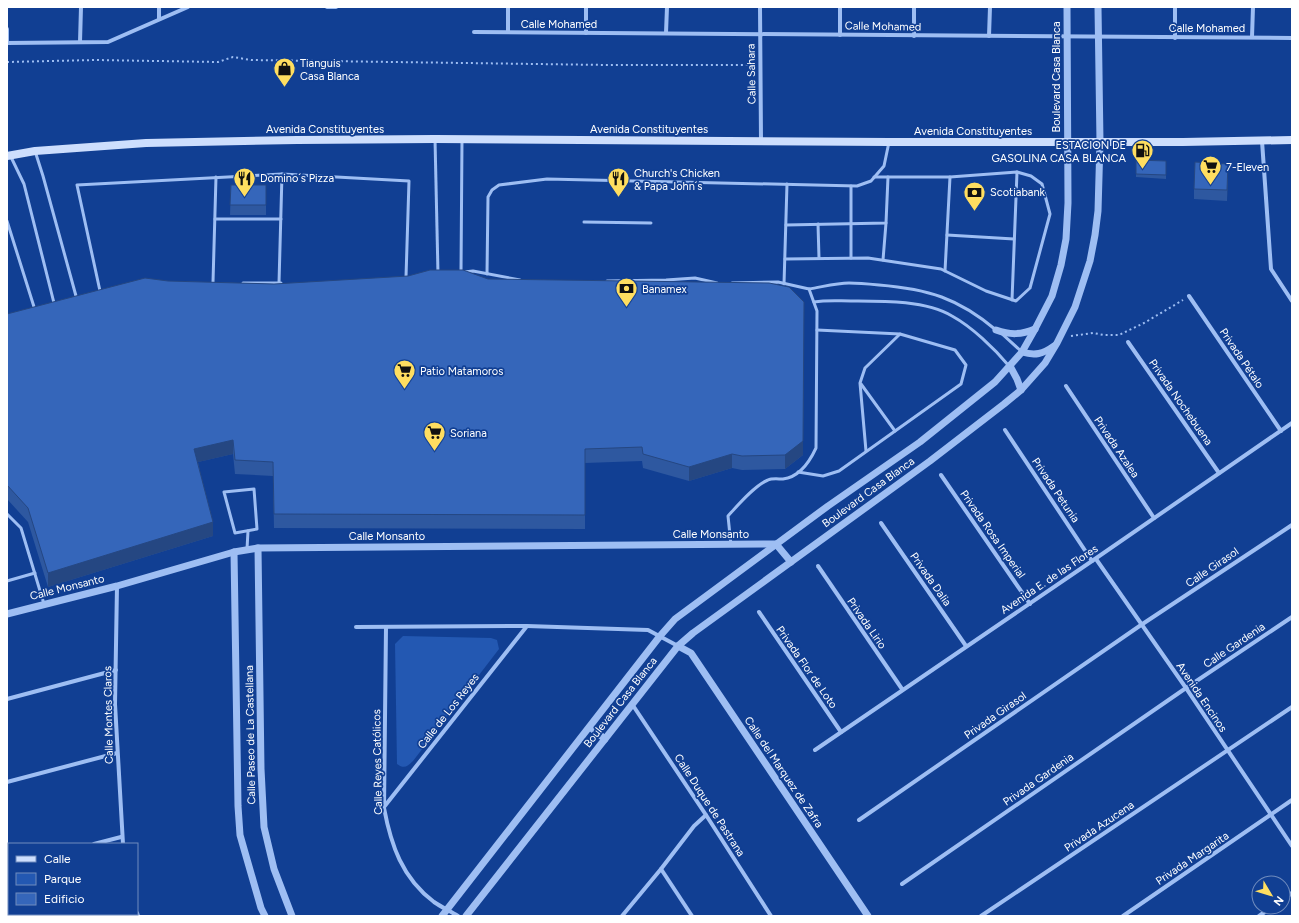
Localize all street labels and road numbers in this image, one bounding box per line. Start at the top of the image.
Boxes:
street label: Calle Mohamed [521,18,597,31]
street label: Calle Mohamed [845,19,921,34]
street label: Boulevard Casa Blanca [1050,21,1063,133]
street label: Calle Mohamed [1169,22,1245,35]
street label: Calle Sahara [744,44,759,104]
street label: Avenida Constituyentes [266,123,384,136]
street label: Avenida Constituyentes [590,123,708,136]
street label: Avenida Constituyentes [914,125,1032,138]
street label: Privada Pétalo [1217,326,1266,391]
street label: Privada Nochebuena [1146,357,1215,448]
street label: Privada Azalea [1091,414,1142,480]
street label: Boulevard Casa Blanca [820,455,917,530]
street label: Privada Petunia [1029,455,1082,525]
street label: Privada Rosa Imperial [957,488,1028,581]
street label: Calle Monsanto [673,528,749,541]
street label: Calle Monsanto [349,530,425,543]
street label: Avenida E. de las Flores [998,542,1100,617]
street label: Calle Girasol [1183,545,1241,590]
street label: Privada Dalia [907,550,954,609]
street label: Calle Monsanto [29,572,106,603]
street label: Privada Lirio [844,595,889,651]
street label: Calle Gardenia [1201,620,1268,671]
street label: Privada Flor de Loto [773,624,840,711]
street label: Boulevard Casa Blanca [581,655,660,750]
street label: Avenida Encinos [1173,660,1230,735]
street label: Calle Paseo de La Castellana [243,665,258,805]
street label: Calle Montes Claros [101,666,116,764]
street label: Calle de Los Reyes [415,671,482,751]
street label: Privada Girasol [962,689,1029,742]
street label: Calle Reyes Católicos [370,709,385,815]
street label: Calle del Marquez de Zafra [742,714,826,830]
street label: Privada Gardenia [1001,750,1076,809]
street label: Calle Duque de Pastrana [672,752,748,859]
street label: Privada Azucena [1062,798,1137,855]
street label: Privada Margarita [1153,829,1231,888]

